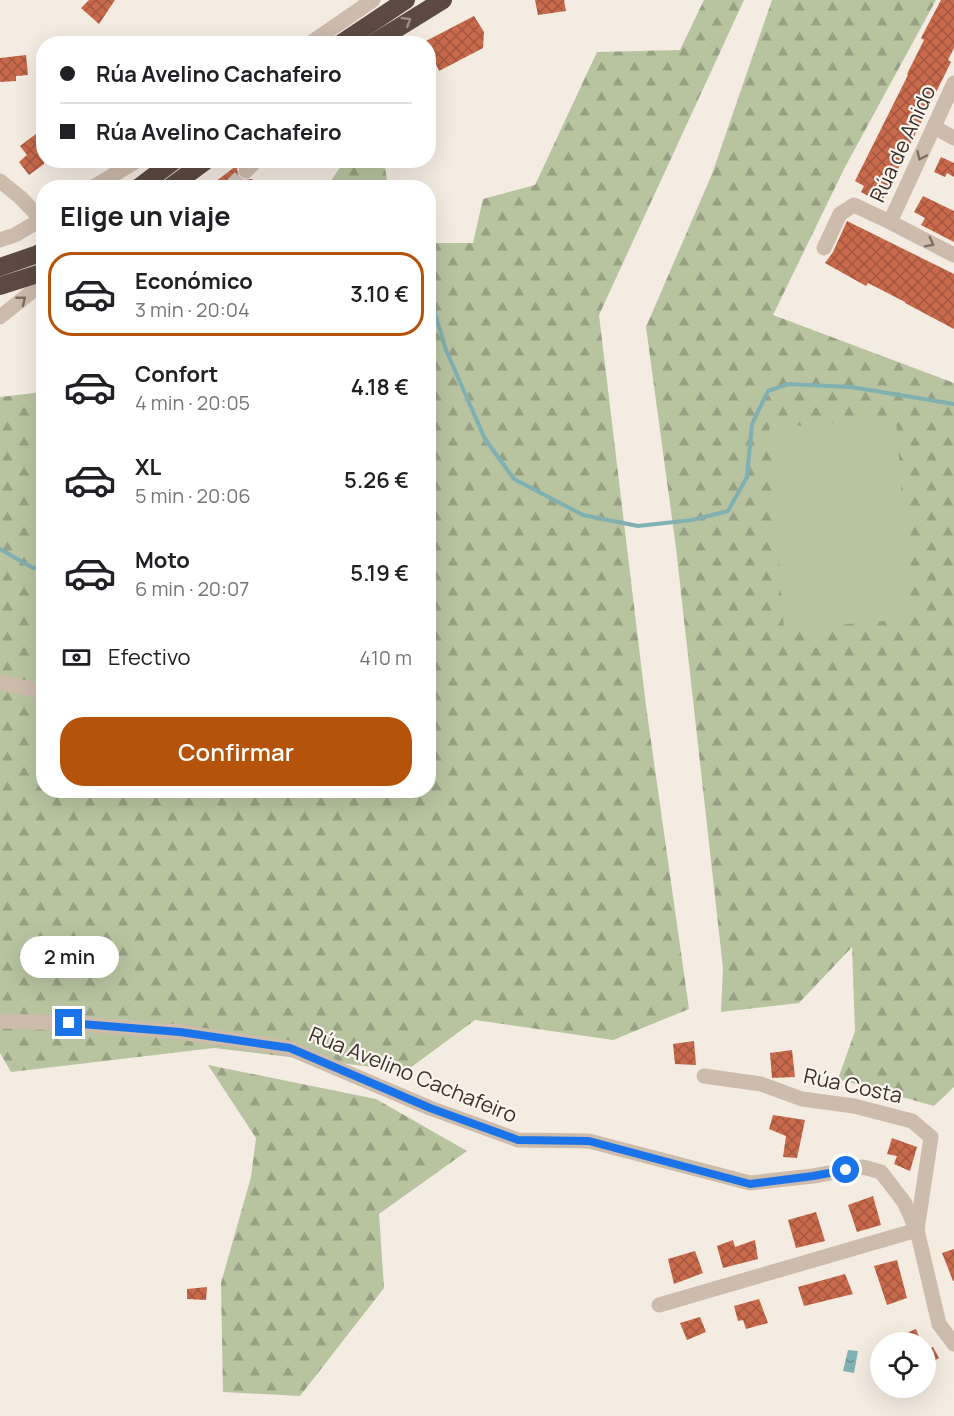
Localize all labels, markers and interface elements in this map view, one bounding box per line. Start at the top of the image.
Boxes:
one-way arrow [401,17,411,28]
text: Rúa Avelino Cachafeiro [96,59,342,89]
street label: Rúa de Anido [863,81,941,207]
text: Rúa Avelino Cachafeiro [96,117,342,147]
one-way arrow [916,149,928,160]
text: Elige un viaje [60,197,231,234]
one-way arrow [924,236,934,247]
text: Económico [135,266,253,296]
icon: car [63,267,117,321]
text: 3.10 € [350,279,409,309]
one-way arrow [16,296,27,307]
text: 3 min · 20:04 [135,296,250,323]
text: Confort [135,359,218,389]
icon: car [63,360,117,414]
text: 4.18 € [351,372,409,402]
text: 4 min · 20:05 [135,389,250,416]
text: XL [135,452,161,482]
icon: car [63,453,117,507]
text: 5.26 € [344,465,409,495]
text: 5 min · 20:06 [135,482,251,509]
text: Moto [135,545,190,575]
icon: car [63,546,117,600]
text: 5.19 € [350,558,409,588]
text: 6 min · 20:07 [135,575,249,602]
icon: cash [60,641,93,674]
text: Efectivo [108,642,191,672]
text: 410 m [359,644,412,671]
button: Confirmar [60,717,412,786]
callout: 2 min [20,936,118,978]
text: 2 min [44,943,95,970]
route end [55,1009,82,1036]
street label: Rúa Avelino Cachafeiro [305,1020,521,1129]
street label: Rúa Costa [801,1061,905,1109]
route start [832,1156,859,1183]
map controls [870,1332,936,1398]
button: locate [870,1332,936,1398]

